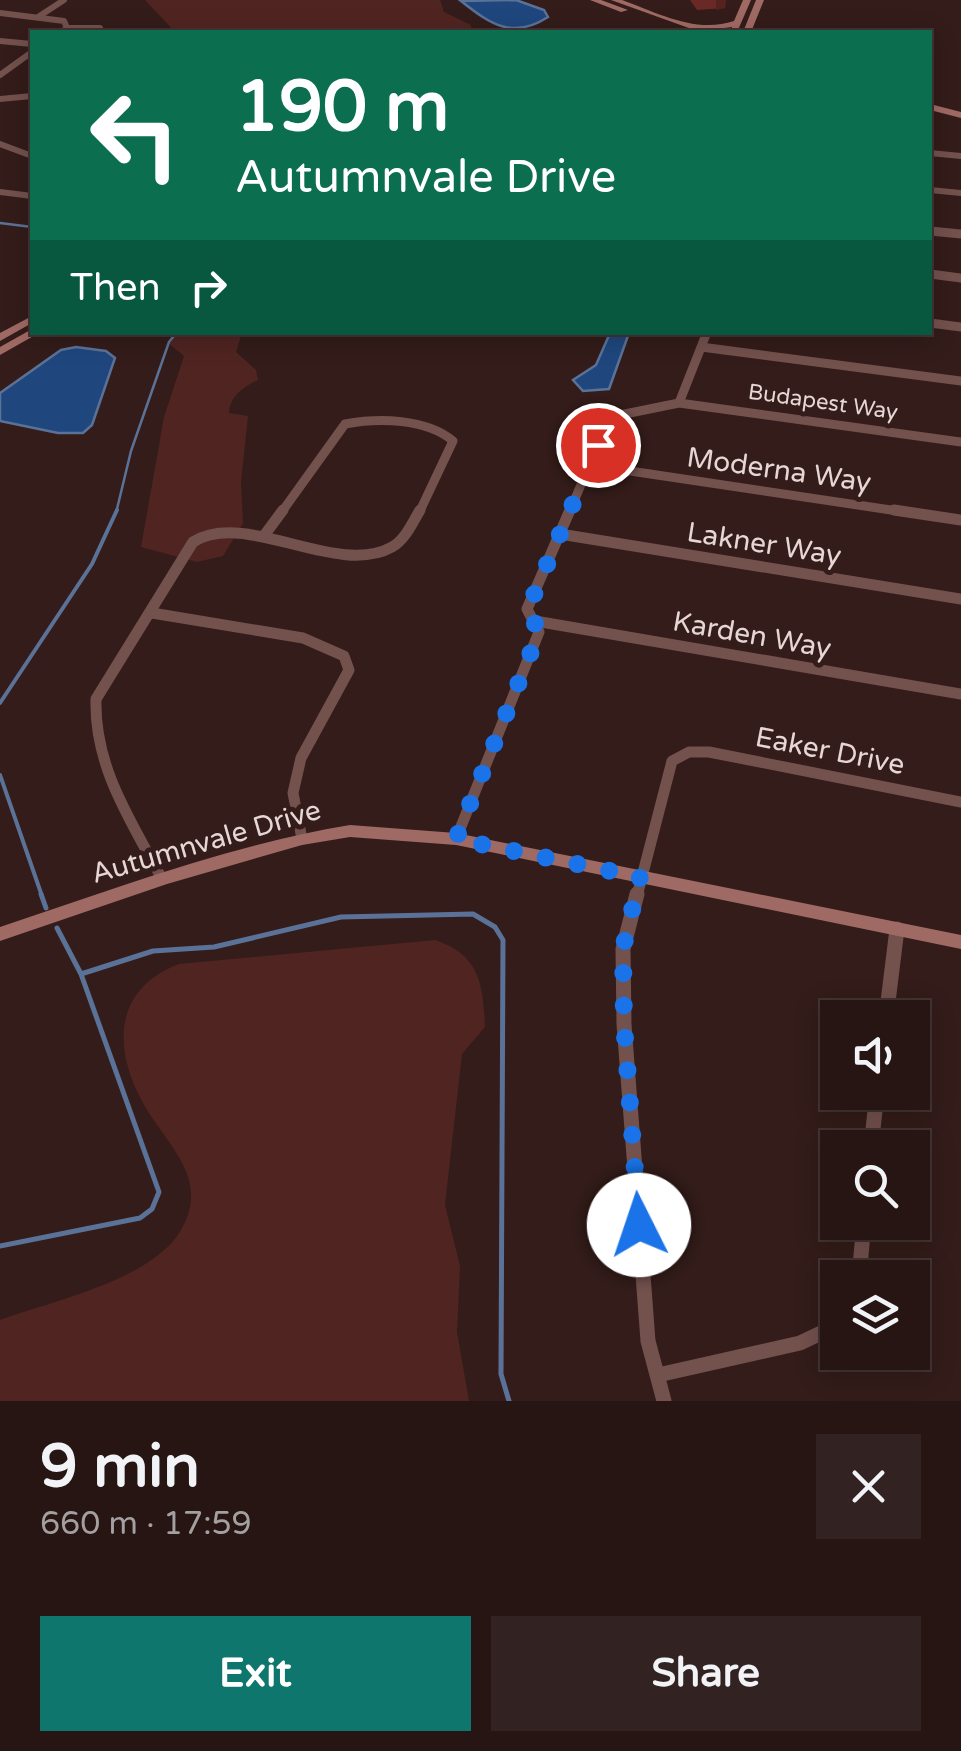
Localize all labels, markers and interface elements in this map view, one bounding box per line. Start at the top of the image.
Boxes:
text: 190 m [235,66,449,150]
icon: left [70,70,200,200]
text: Autumnvale Drive [235,151,616,205]
icon: right [181,260,236,315]
text: Then [70,265,161,311]
street label: Budapest Way [746,379,900,425]
pin [556,403,641,488]
icon: arrive [571,418,626,473]
street label: Moderna Way [685,440,873,500]
street label: Lakner Way [684,515,844,573]
street label: Karden Way [670,604,834,666]
street label: Eaker Drive [753,720,907,782]
street label: Autumnvale Drive [87,793,325,891]
map controls [820,1000,930,1370]
button: sound [820,1000,930,1110]
button: search [820,1130,930,1240]
position arrow [587,1173,691,1277]
button: layers [820,1260,930,1370]
text: 9 min [40,1431,200,1503]
button: close [816,1434,921,1539]
text: 660 m · 17:59 [40,1505,252,1543]
button: Exit [40,1616,471,1731]
button: Share [491,1616,921,1731]

